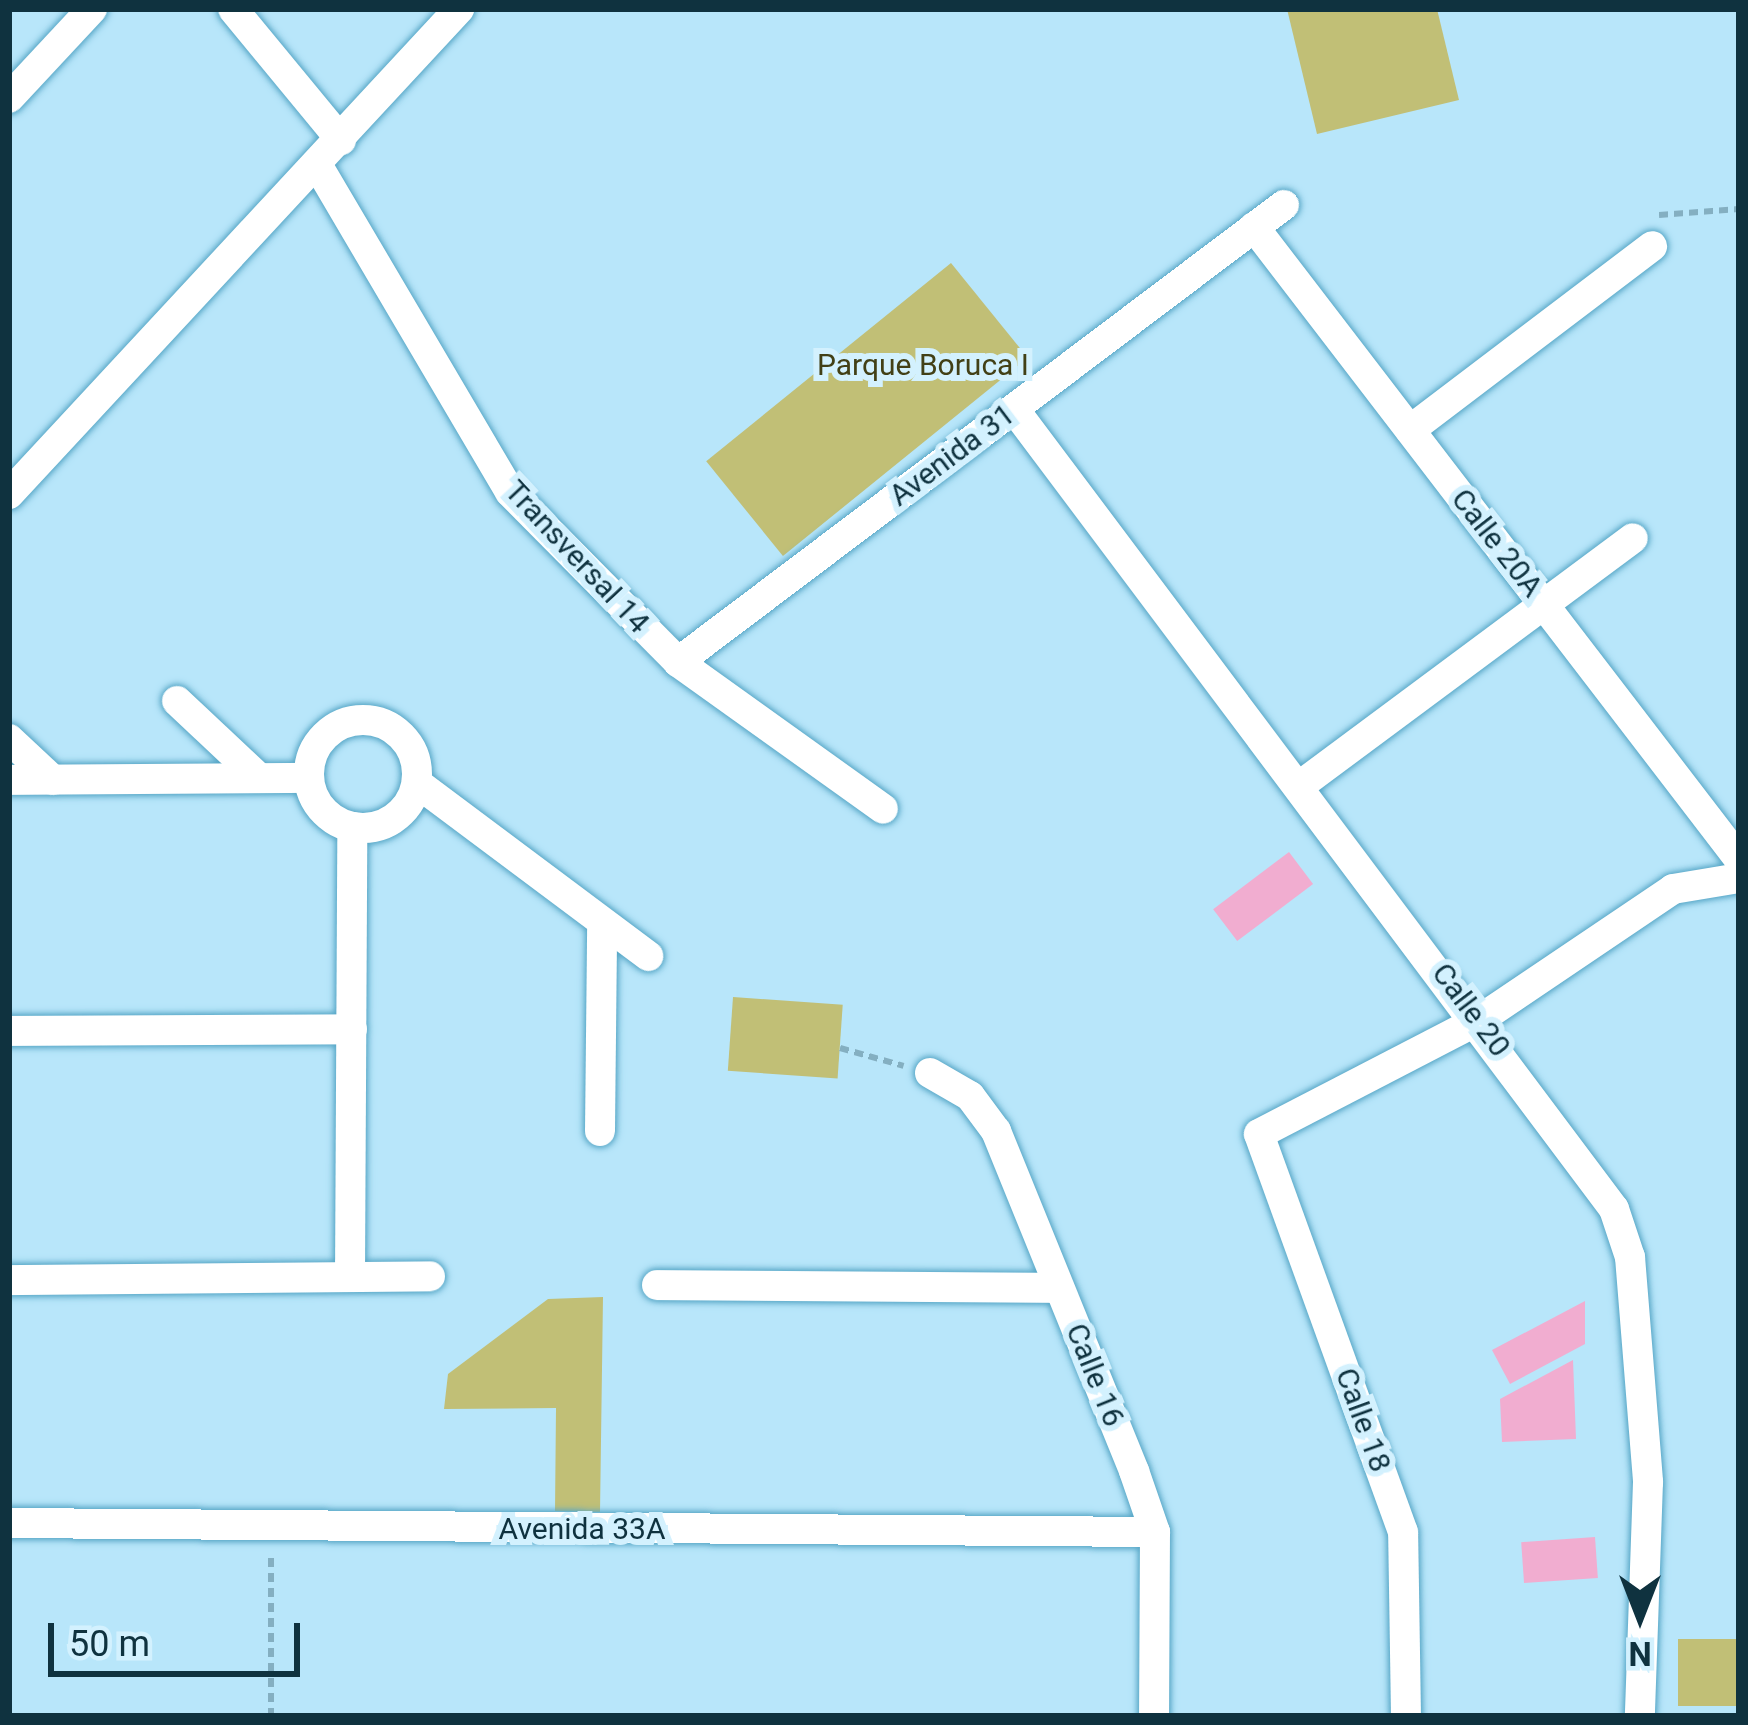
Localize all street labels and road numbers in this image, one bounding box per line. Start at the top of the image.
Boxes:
street label: Avenida 31 [882,396,1022,514]
street label: Transversal 14 [497,473,657,641]
street label: Calle 20A [1444,482,1550,604]
street label: Calle 20 [1424,956,1518,1064]
street label: Calle 16 [1058,1318,1132,1432]
street label: Calle 18 [1328,1363,1398,1477]
street label: Avenida 33A [499,1511,665,1547]

